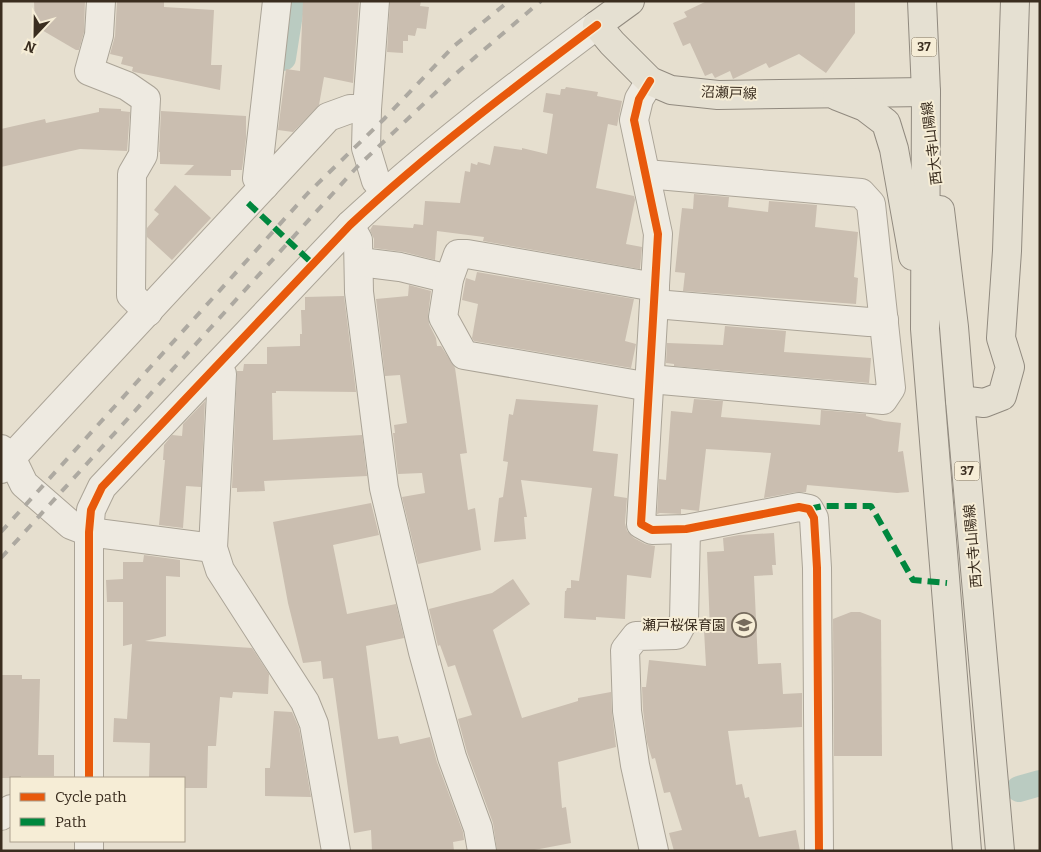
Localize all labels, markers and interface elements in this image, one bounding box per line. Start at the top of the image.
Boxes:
north arrow [10,10,60,60]
text: N [22,37,39,56]
road number: 37 [912,38,936,56]
street label: 沼瀬戸線 [701,84,757,102]
street label: 西大寺山陽線 [918,100,946,186]
road number: 37 [954,462,980,481]
street label: 西大寺山陽線 [961,503,985,589]
school or university icon: 瀬戸桜保育園 [731,612,757,638]
place label: 瀬戸桜保育園 [642,617,726,634]
legend [10,777,185,842]
text: Cycle path [55,788,127,806]
text: Path [55,813,87,831]

